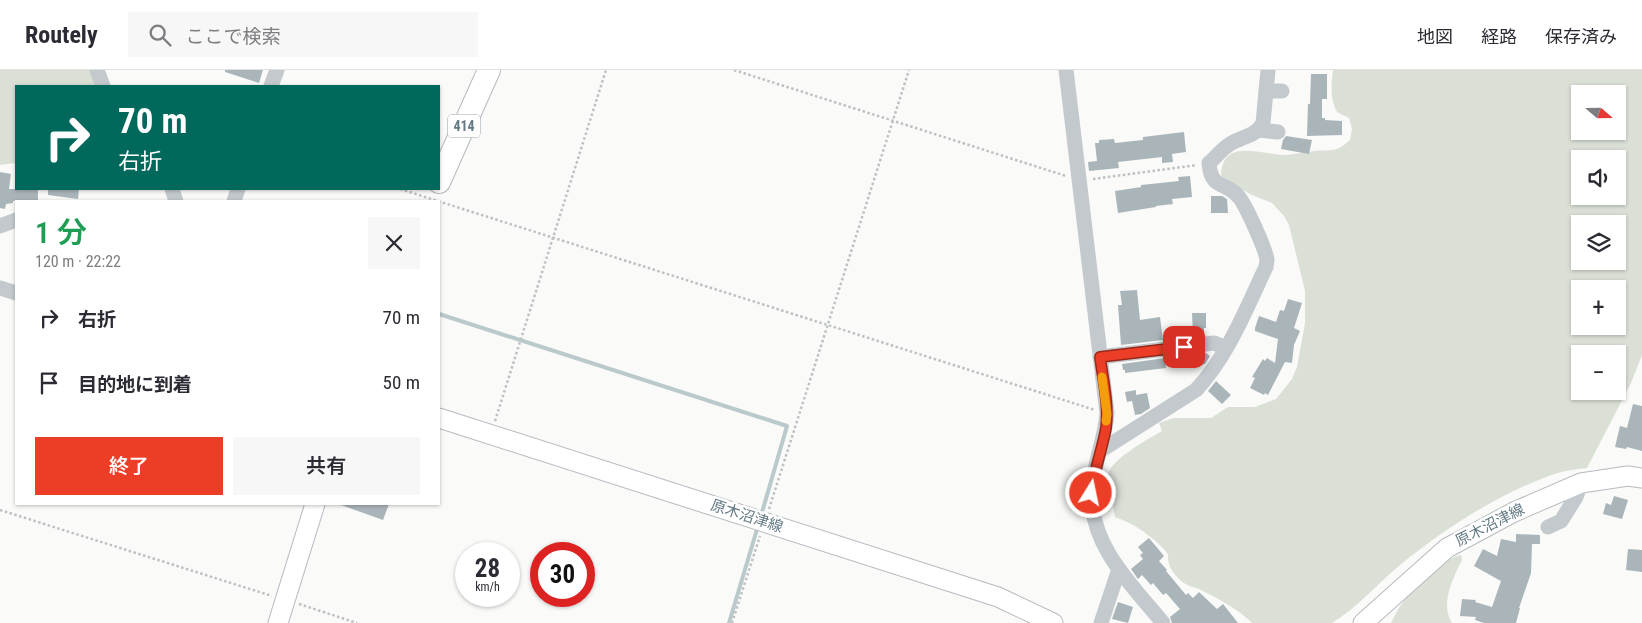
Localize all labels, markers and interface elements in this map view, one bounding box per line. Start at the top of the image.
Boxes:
search box [128,12,478,57]
text: Routely [25,21,98,49]
icon: search [146,21,174,49]
text: ここで検索 [186,25,281,48]
text: 地図 [1417,26,1453,47]
text: 経路 [1481,26,1517,47]
text: 保存済み [1545,26,1617,47]
north arrow [1571,85,1626,140]
map controls [1571,85,1626,400]
text: 70 m [118,101,187,142]
icon: right [35,105,100,170]
road number: 414 [448,114,480,138]
text: 右折 [118,149,162,174]
button: sound [1571,150,1626,205]
text: 1 分 [35,215,87,250]
button: layers [1571,215,1626,270]
button: close [368,217,420,269]
text: 120 m · 22:22 [35,252,121,271]
button: + [1571,280,1626,335]
icon: right [35,304,63,332]
text: 70 m [383,306,420,329]
text: 右折 [78,308,116,331]
pin [1163,326,1205,368]
icon: arrive [1170,333,1198,361]
button: − [1571,345,1626,400]
icon: arrive [35,369,63,397]
text: 50 m [383,371,420,394]
text: 目的地に到着 [78,373,192,396]
button: 終了 [35,437,223,495]
button: 共有 [233,437,420,495]
position arrow [1064,466,1116,518]
street label: 原木沼津線 [709,496,785,536]
street label: 原木沼津線 [1452,500,1528,550]
speed limit sign: 30 [530,542,595,607]
text: 28 [475,554,500,583]
text: km/h [475,580,500,594]

